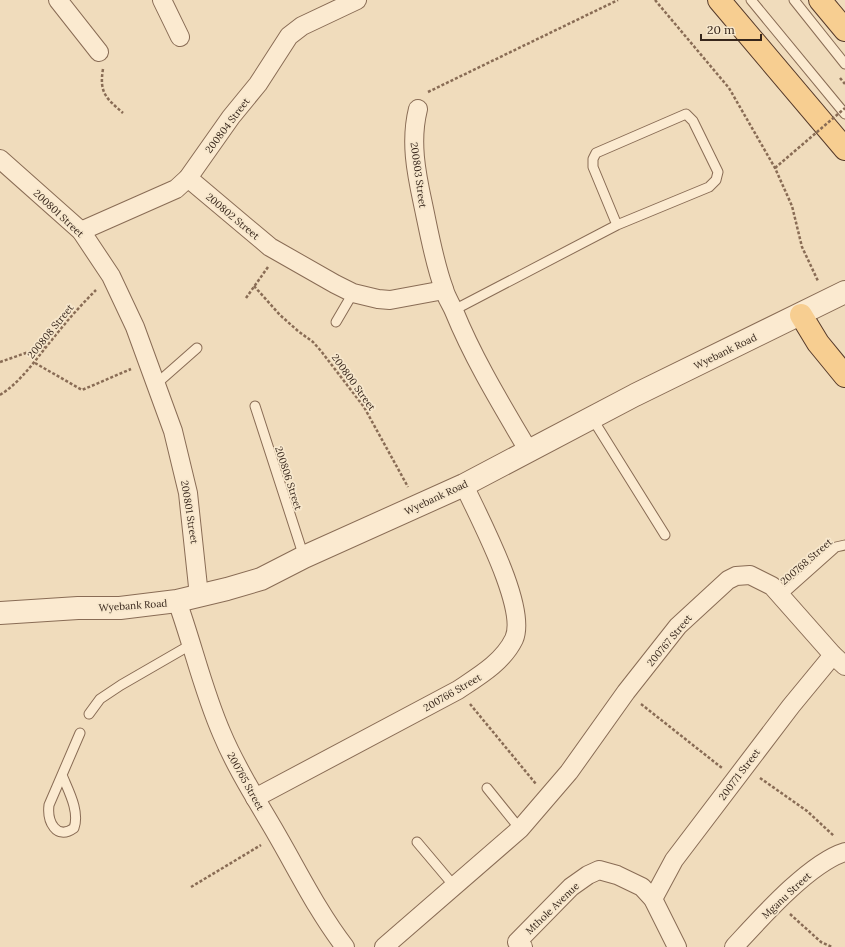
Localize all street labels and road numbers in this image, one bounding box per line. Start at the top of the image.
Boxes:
street label: 200804 Street [202,95,253,156]
street label: 200803 Street [407,141,430,209]
street label: 200801 Street [31,187,87,240]
street label: 200802 Street [203,190,262,243]
street label: 200808 Street [24,301,76,361]
street label: Wyebank Road [692,331,759,372]
street label: 200800 Street [329,351,379,413]
street label: 200806 Street [272,445,305,512]
street label: Wyebank Road [402,477,470,518]
street label: 200801 Street [178,479,201,545]
street label: 200768 Street [778,535,835,587]
street label: Wyebank Road [98,597,168,614]
street label: 200767 Street [644,612,695,669]
street label: 200766 Street [421,671,484,714]
street label: 200771 Street [716,746,763,803]
street label: 200765 Street [224,750,267,813]
street label: Mganu Street [759,869,814,922]
street label: Mthole Avenue [523,879,582,937]

